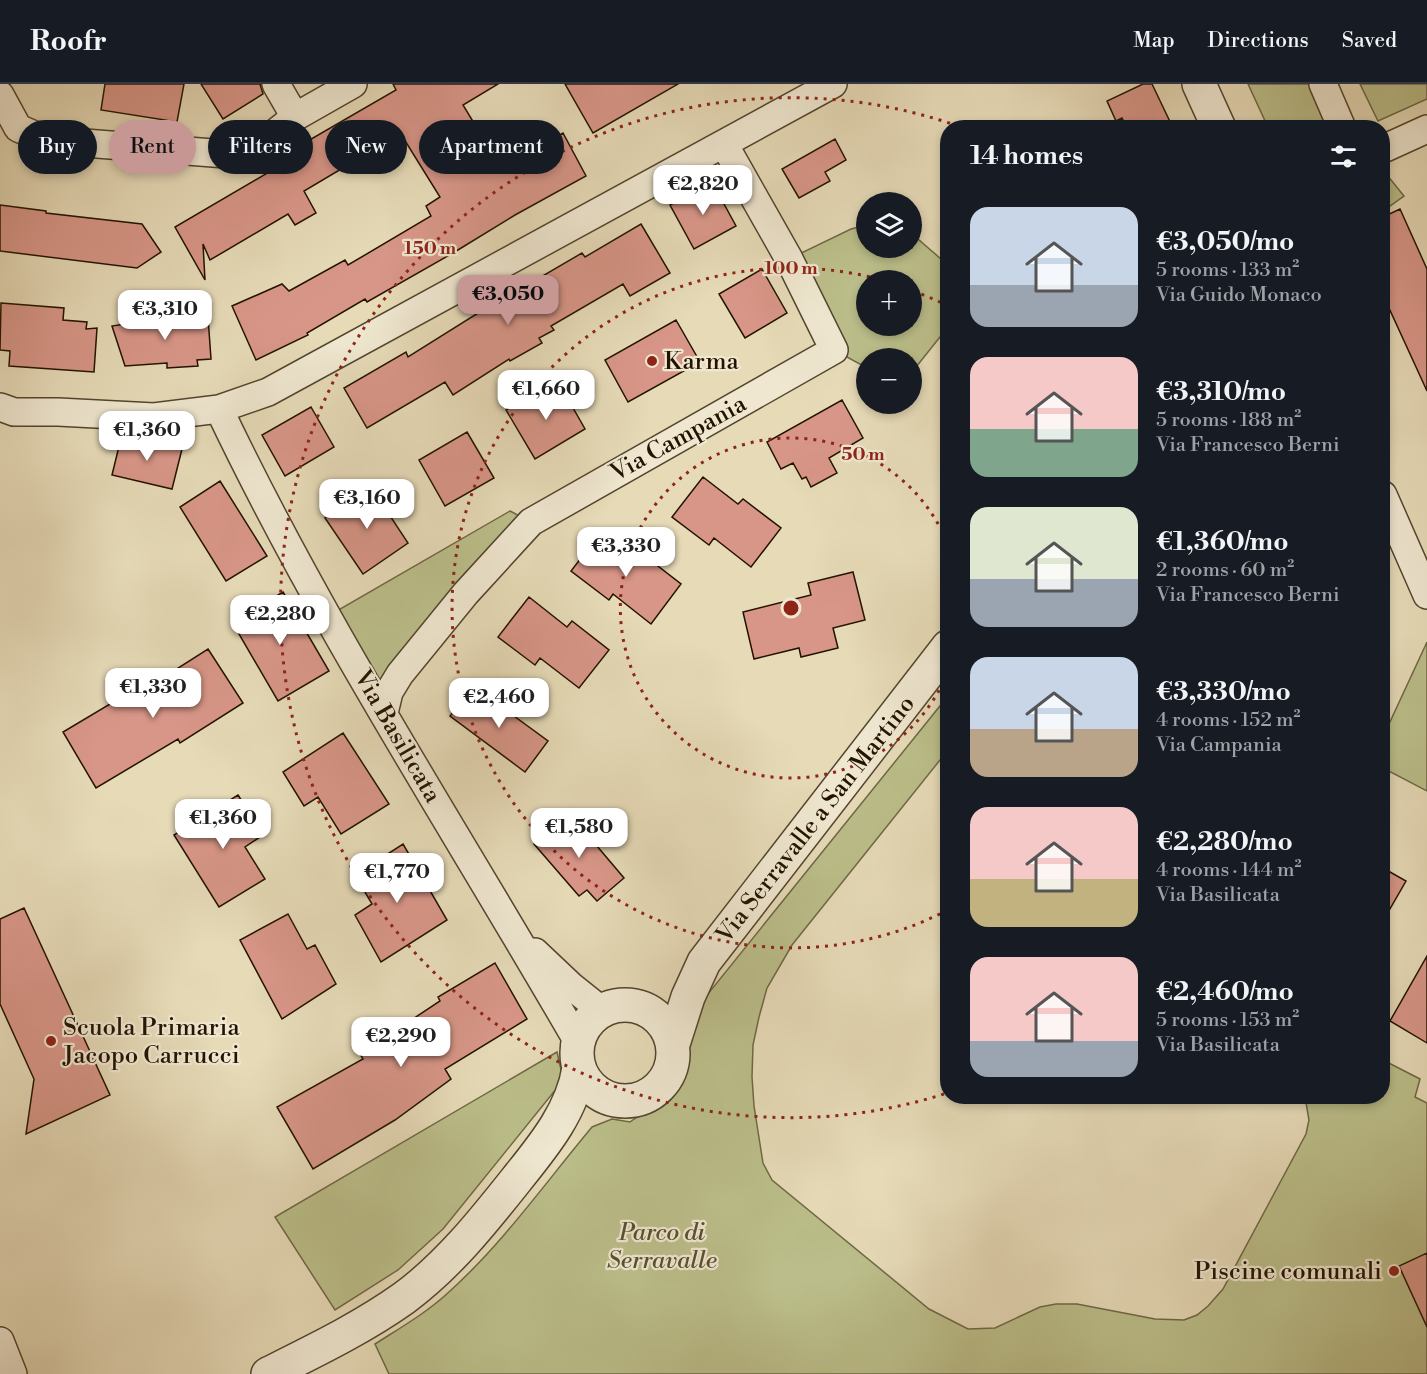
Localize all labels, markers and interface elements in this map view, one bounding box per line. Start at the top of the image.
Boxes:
text: Roofr [30,24,107,59]
text: Map [1133,28,1175,54]
text: Directions [1208,28,1309,54]
text: Saved [1342,28,1397,54]
chip: Buy [18,120,97,174]
chip: Rent [109,120,196,174]
chip: Filters [208,120,313,174]
chip: New [325,120,407,174]
chip: Apartment [419,120,564,174]
text: 14 homes [970,140,1083,172]
icon: filters [1327,140,1360,173]
pin: €2,820 [654,165,752,216]
text: €2,820 [667,172,739,197]
map controls [856,192,922,414]
button: layers [856,192,922,258]
text: €3,050/mo [1156,226,1294,258]
icon: home [1018,231,1090,303]
text: 150 m [404,237,457,260]
text: 100 m [764,257,818,280]
text: 5 rooms · 133 m² [1156,258,1299,283]
button: + [856,270,922,336]
pin: €3,050 [459,275,557,326]
text: €3,050 [472,282,544,307]
text: Via Guido Monaco [1156,283,1322,308]
pin: €3,310 [116,290,214,341]
text: €3,310 [132,297,198,322]
place label: Karma [664,347,739,377]
button: − [856,348,922,414]
marker: Karma [645,354,659,368]
pin: €1,660 [497,370,595,421]
text: €3,310/mo [1156,376,1286,408]
text: €1,660 [512,377,580,402]
icon: home [1018,381,1090,453]
street label: Via Campania [604,389,752,489]
text: 5 rooms · 188 m² [1156,408,1301,433]
pin: €1,360 [98,411,196,462]
text: €1,360 [113,418,181,443]
text: Via Francesco Berni [1156,433,1340,458]
text: 50 m [841,443,885,466]
pin: €3,160 [318,479,416,530]
text: €3,160 [333,486,401,511]
text: €1,360/mo [1156,526,1289,558]
pin: €3,330 [577,527,675,578]
icon: home [1018,531,1090,603]
text: €3,330 [591,534,661,559]
text: 2 rooms · 60 m² [1156,558,1294,583]
text: Via Francesco Berni [1156,583,1340,608]
pin: €2,280 [231,595,329,646]
centre of rings [781,598,801,618]
text: €2,280 [244,602,316,627]
street label: Via Basilicata [347,664,448,809]
pin: €1,330 [104,668,202,719]
text: €1,330 [119,675,187,700]
text: €3,330/mo [1156,676,1291,708]
pin: €2,460 [450,678,548,729]
icon: home [1018,681,1090,753]
text: €2,460 [463,685,535,710]
street label: Via Serravalle a San Martino [709,690,922,950]
text: 4 rooms · 152 m² [1156,708,1300,733]
text: Via Campania [1156,733,1282,758]
pin: €1,360 [174,799,272,850]
text: €1,360 [189,806,257,831]
pin: €1,580 [530,808,628,859]
text: €1,580 [545,815,613,840]
text: €2,280/mo [1156,826,1293,858]
icon: home [1018,831,1090,903]
pin: €1,770 [348,853,446,904]
text: 4 rooms · 144 m² [1156,858,1301,883]
text: €1,770 [364,860,430,885]
text: Via Basilicata [1156,883,1280,908]
text: €2,460/mo [1156,976,1294,1008]
icon: home [1018,981,1090,1053]
text: 5 rooms · 153 m² [1156,1008,1299,1033]
place label: Scuola Primaria Jacopo Carrucci [62,1013,240,1071]
pin: €2,290 [352,1017,450,1068]
text: €2,290 [365,1024,437,1049]
text: Via Basilicata [1156,1033,1280,1058]
marker: Scuola Primaria Jacopo Carrucci [44,1034,58,1048]
park label: Parco di Serravalle [607,1218,717,1276]
place label: Piscine comunali [1194,1257,1382,1287]
marker: Piscine comunali [1387,1264,1401,1278]

